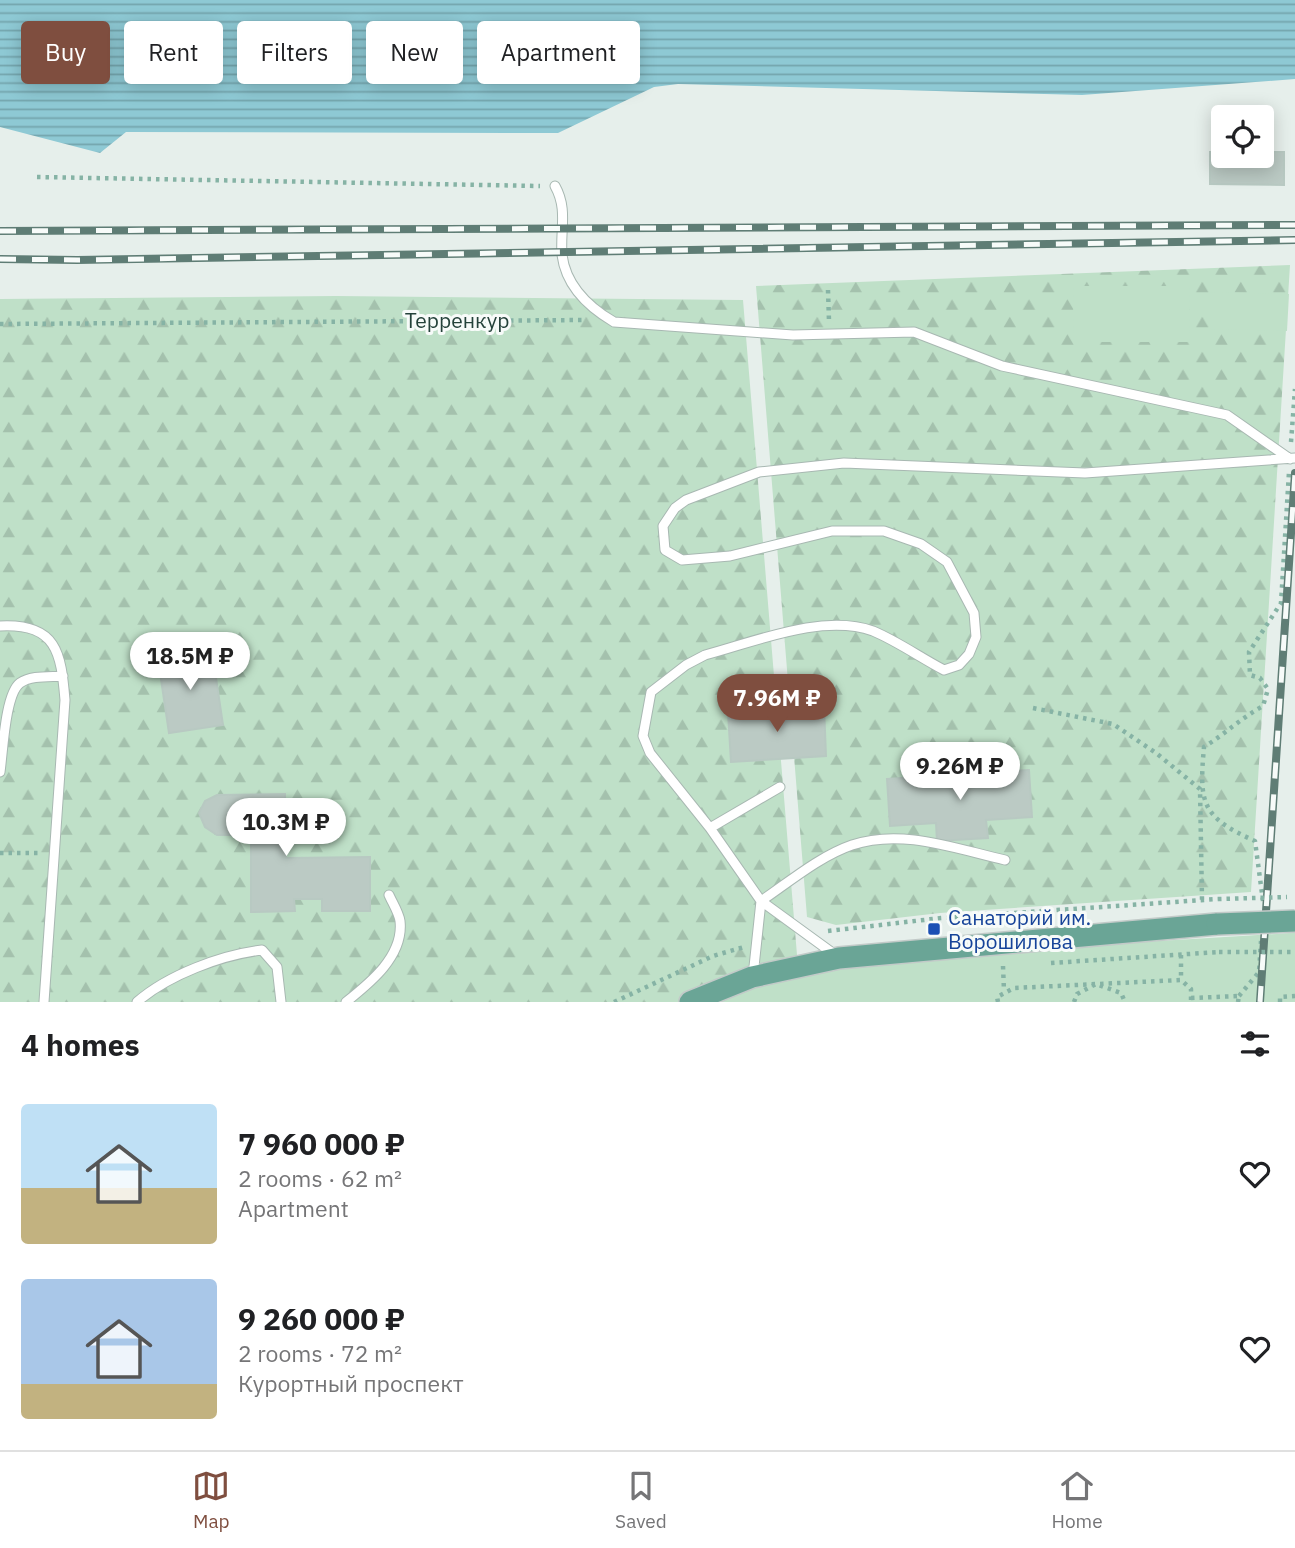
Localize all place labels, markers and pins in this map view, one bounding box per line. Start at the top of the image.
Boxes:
pin: 18.5M ₽ [125,632,255,692]
pin: 7.96M ₽ [712,674,842,734]
pin: 9.26M ₽ [895,742,1025,802]
pin: 10.3M ₽ [221,798,351,858]
place label: Санаторий им. Ворошилова [948,903,1091,955]
marker: Санаторий им. Ворошилова [926,921,942,937]

